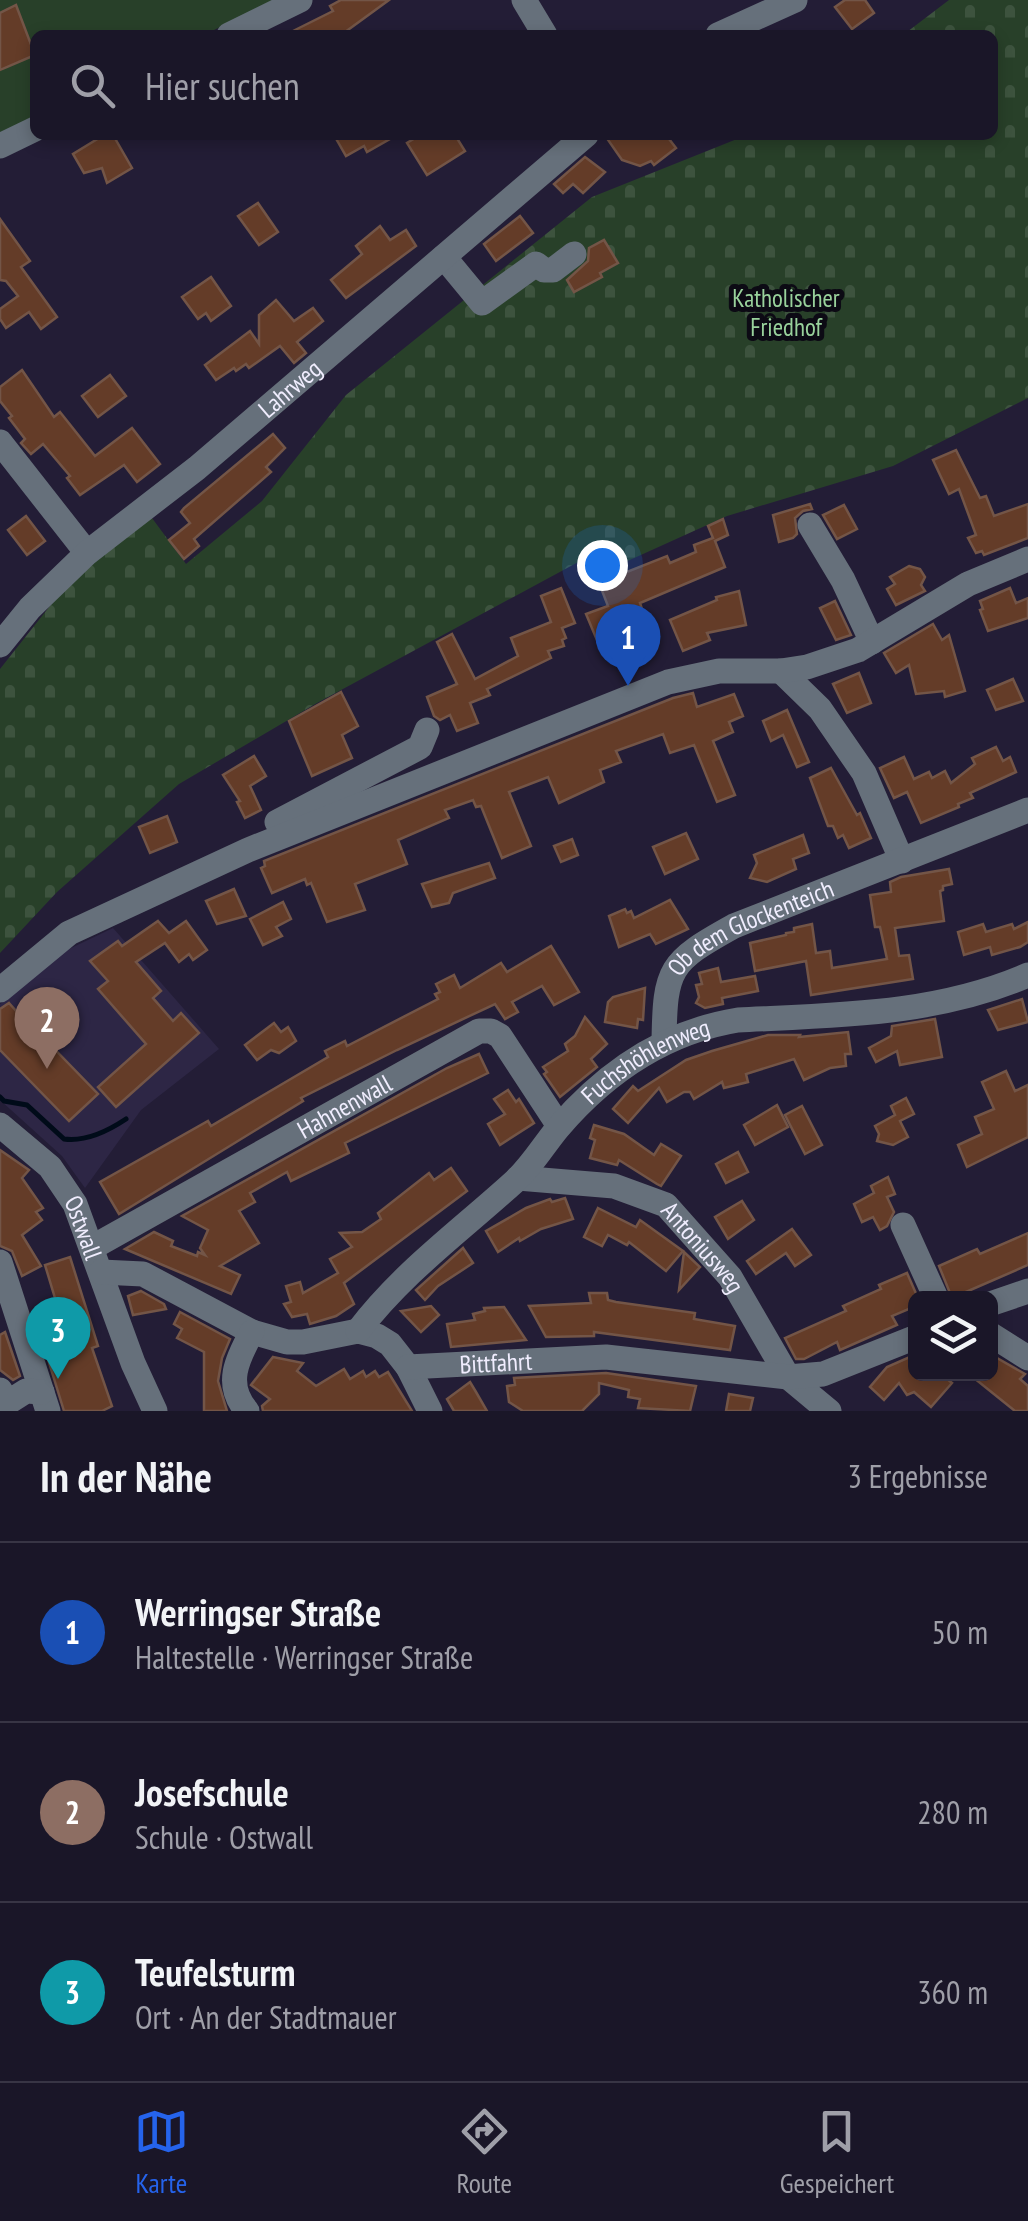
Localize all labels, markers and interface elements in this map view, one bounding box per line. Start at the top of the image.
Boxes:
search box [30,30,998,140]
icon: search [65,58,120,113]
text: Hier suchen [145,61,300,110]
park label: Katholischer Friedhof [732,282,840,343]
street label: Lahrweg [252,353,328,425]
your location [577,540,628,591]
pin: 1 [596,604,660,686]
street label: Ob dem Glockenteich [660,872,838,982]
pin: 2 [15,986,80,1069]
street label: Fuchshöhlenweg [574,1011,713,1111]
street label: Hahnenwall [291,1067,397,1146]
street label: Ostwall [57,1189,110,1264]
street label: Antoniusweg [654,1195,752,1299]
map controls [908,1291,998,1381]
button: layers [908,1291,998,1381]
pin: 3 [26,1296,90,1379]
street label: Bittfahrt [459,1345,533,1380]
text: In der Nähe [40,1449,212,1504]
text: 3 Ergebnisse [848,1455,988,1497]
text: Werringser Straße [135,1587,381,1636]
text: 1 [65,1611,80,1653]
text: 50 m [932,1611,988,1653]
text: Haltestelle · Werringser Straße [135,1636,473,1678]
text: Josefschule [135,1767,289,1816]
text: 2 [65,1791,80,1833]
text: 280 m [917,1791,988,1833]
text: Schule · Ostwall [135,1816,313,1858]
text: Teufelsturm [135,1947,296,1996]
text: 3 [65,1971,80,2013]
text: 360 m [917,1971,988,2013]
text: Ort · An der Stadtmauer [135,1996,396,2038]
tab: Karte [134,2104,189,2201]
tab: Route [456,2104,512,2201]
tab: Gespeichert [780,2104,894,2201]

